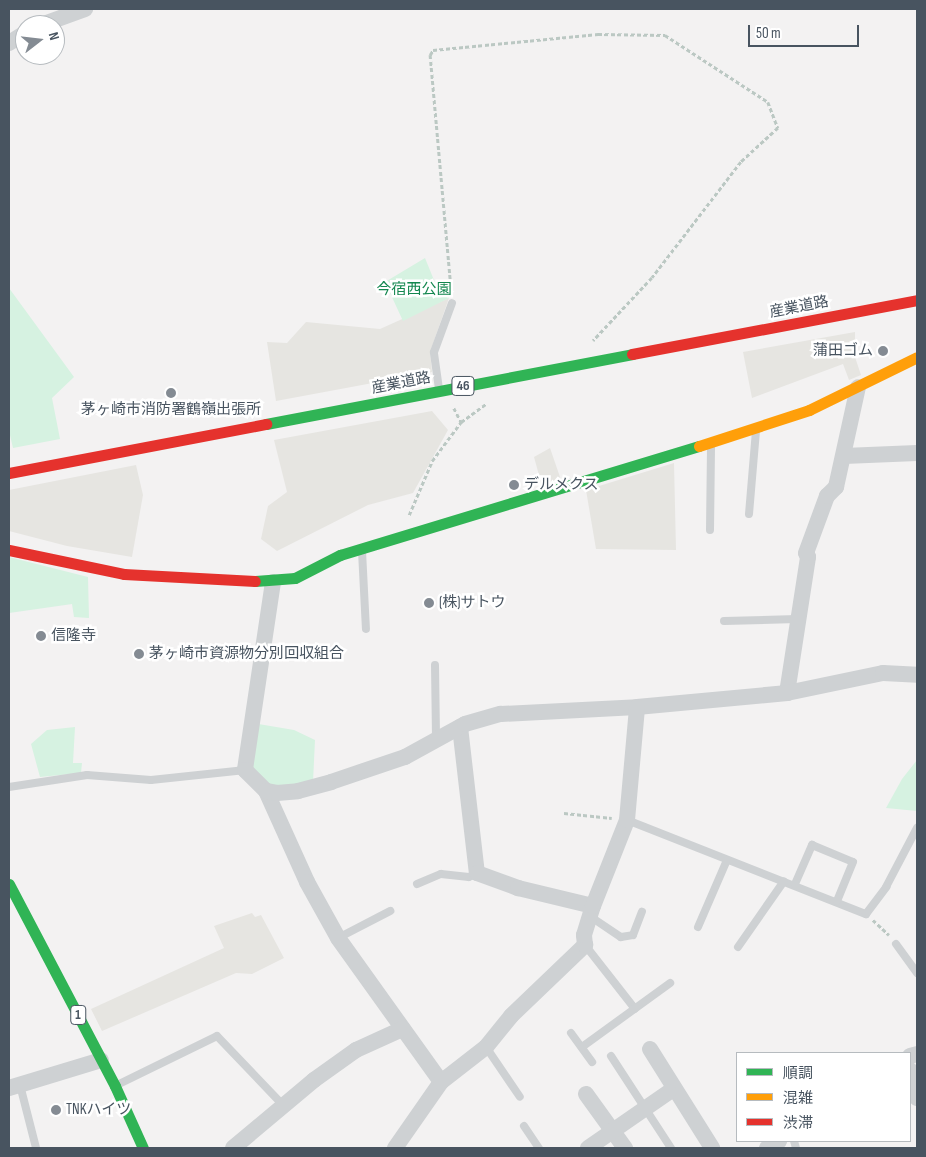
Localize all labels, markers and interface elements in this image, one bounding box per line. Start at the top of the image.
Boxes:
north arrow [15,15,65,65]
scale bar [751,15,862,47]
text: 50 m [756,24,781,43]
text: N [45,30,63,42]
park label: 今宿西公園 [377,281,451,299]
street label: 産業道路 [768,292,830,322]
place label: 蒲田ゴム [813,342,873,360]
marker: 蒲田ゴム [877,345,889,357]
street label: 産業道路 [370,368,432,398]
road number: 46 [450,374,476,398]
marker: 茅ヶ崎市消防署鶴嶺出張所 [165,387,177,399]
place label: 茅ヶ崎市消防署鶴嶺出張所 [81,401,261,419]
place label: デルメクス [524,476,599,494]
marker: デルメクス [508,479,520,491]
place label: (株)サトウ [439,594,505,612]
marker: (株)サトウ [423,597,435,609]
place label: 信隆寺 [51,627,96,645]
marker: 信隆寺 [35,630,47,642]
place label: 茅ヶ崎市資源物分別回収組合 [149,645,344,663]
marker: 茅ヶ崎市資源物分別回収組合 [133,648,145,660]
road number: 1 [69,1004,87,1026]
legend [736,1052,911,1142]
text: 順調 [783,1064,813,1083]
text: 混雑 [783,1089,813,1108]
place label: TNKハイツ [66,1101,132,1119]
marker: TNKハイツ [50,1104,62,1116]
text: 渋滞 [783,1114,813,1133]

